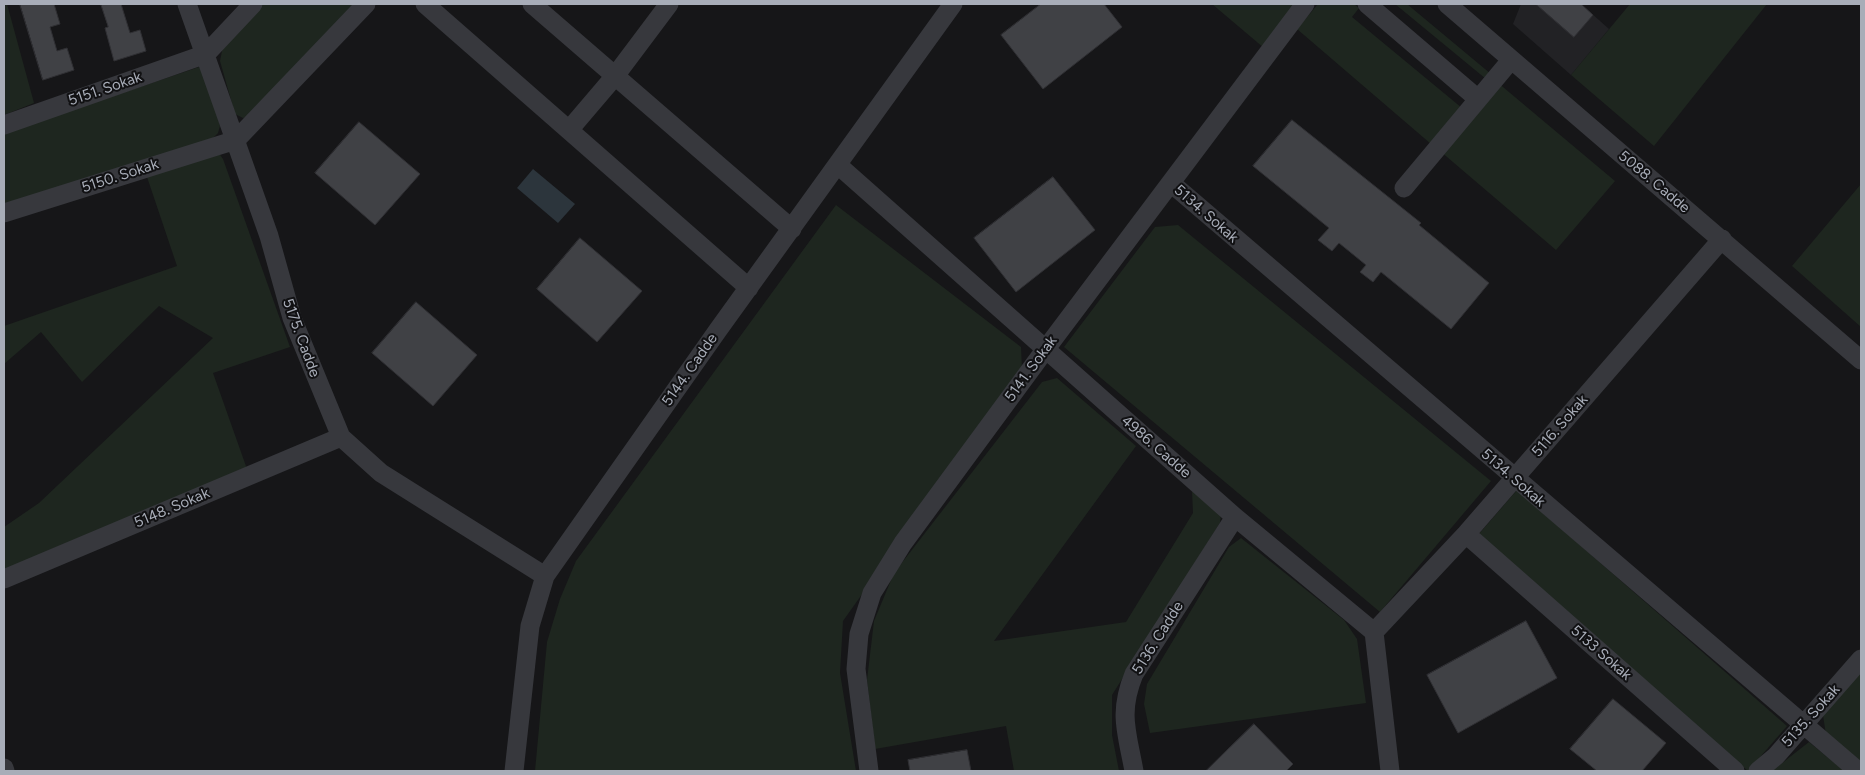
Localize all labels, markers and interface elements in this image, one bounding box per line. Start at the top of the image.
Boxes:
street label: 5151. Sokak [66,68,144,110]
street label: 5088. Cadde [1615,147,1693,217]
street label: 5150. Sokak [79,155,161,197]
street label: 5134. Sokak [1170,181,1242,247]
street label: 5175. Cadde [278,296,324,380]
street label: 5144. Cadde [658,330,722,410]
street label: 5141. Sokak [1001,333,1061,405]
street label: 5116. Sokak [1528,391,1592,461]
street label: 4986. Cadde [1117,412,1195,482]
street label: 5134. Sokak [1477,445,1549,511]
street label: 5148. Sokak [132,484,212,532]
street label: 5136. Cadde [1129,598,1187,678]
street label: 5133 Sokak [1567,622,1635,684]
street label: 5135. Sokak [1778,681,1844,751]

